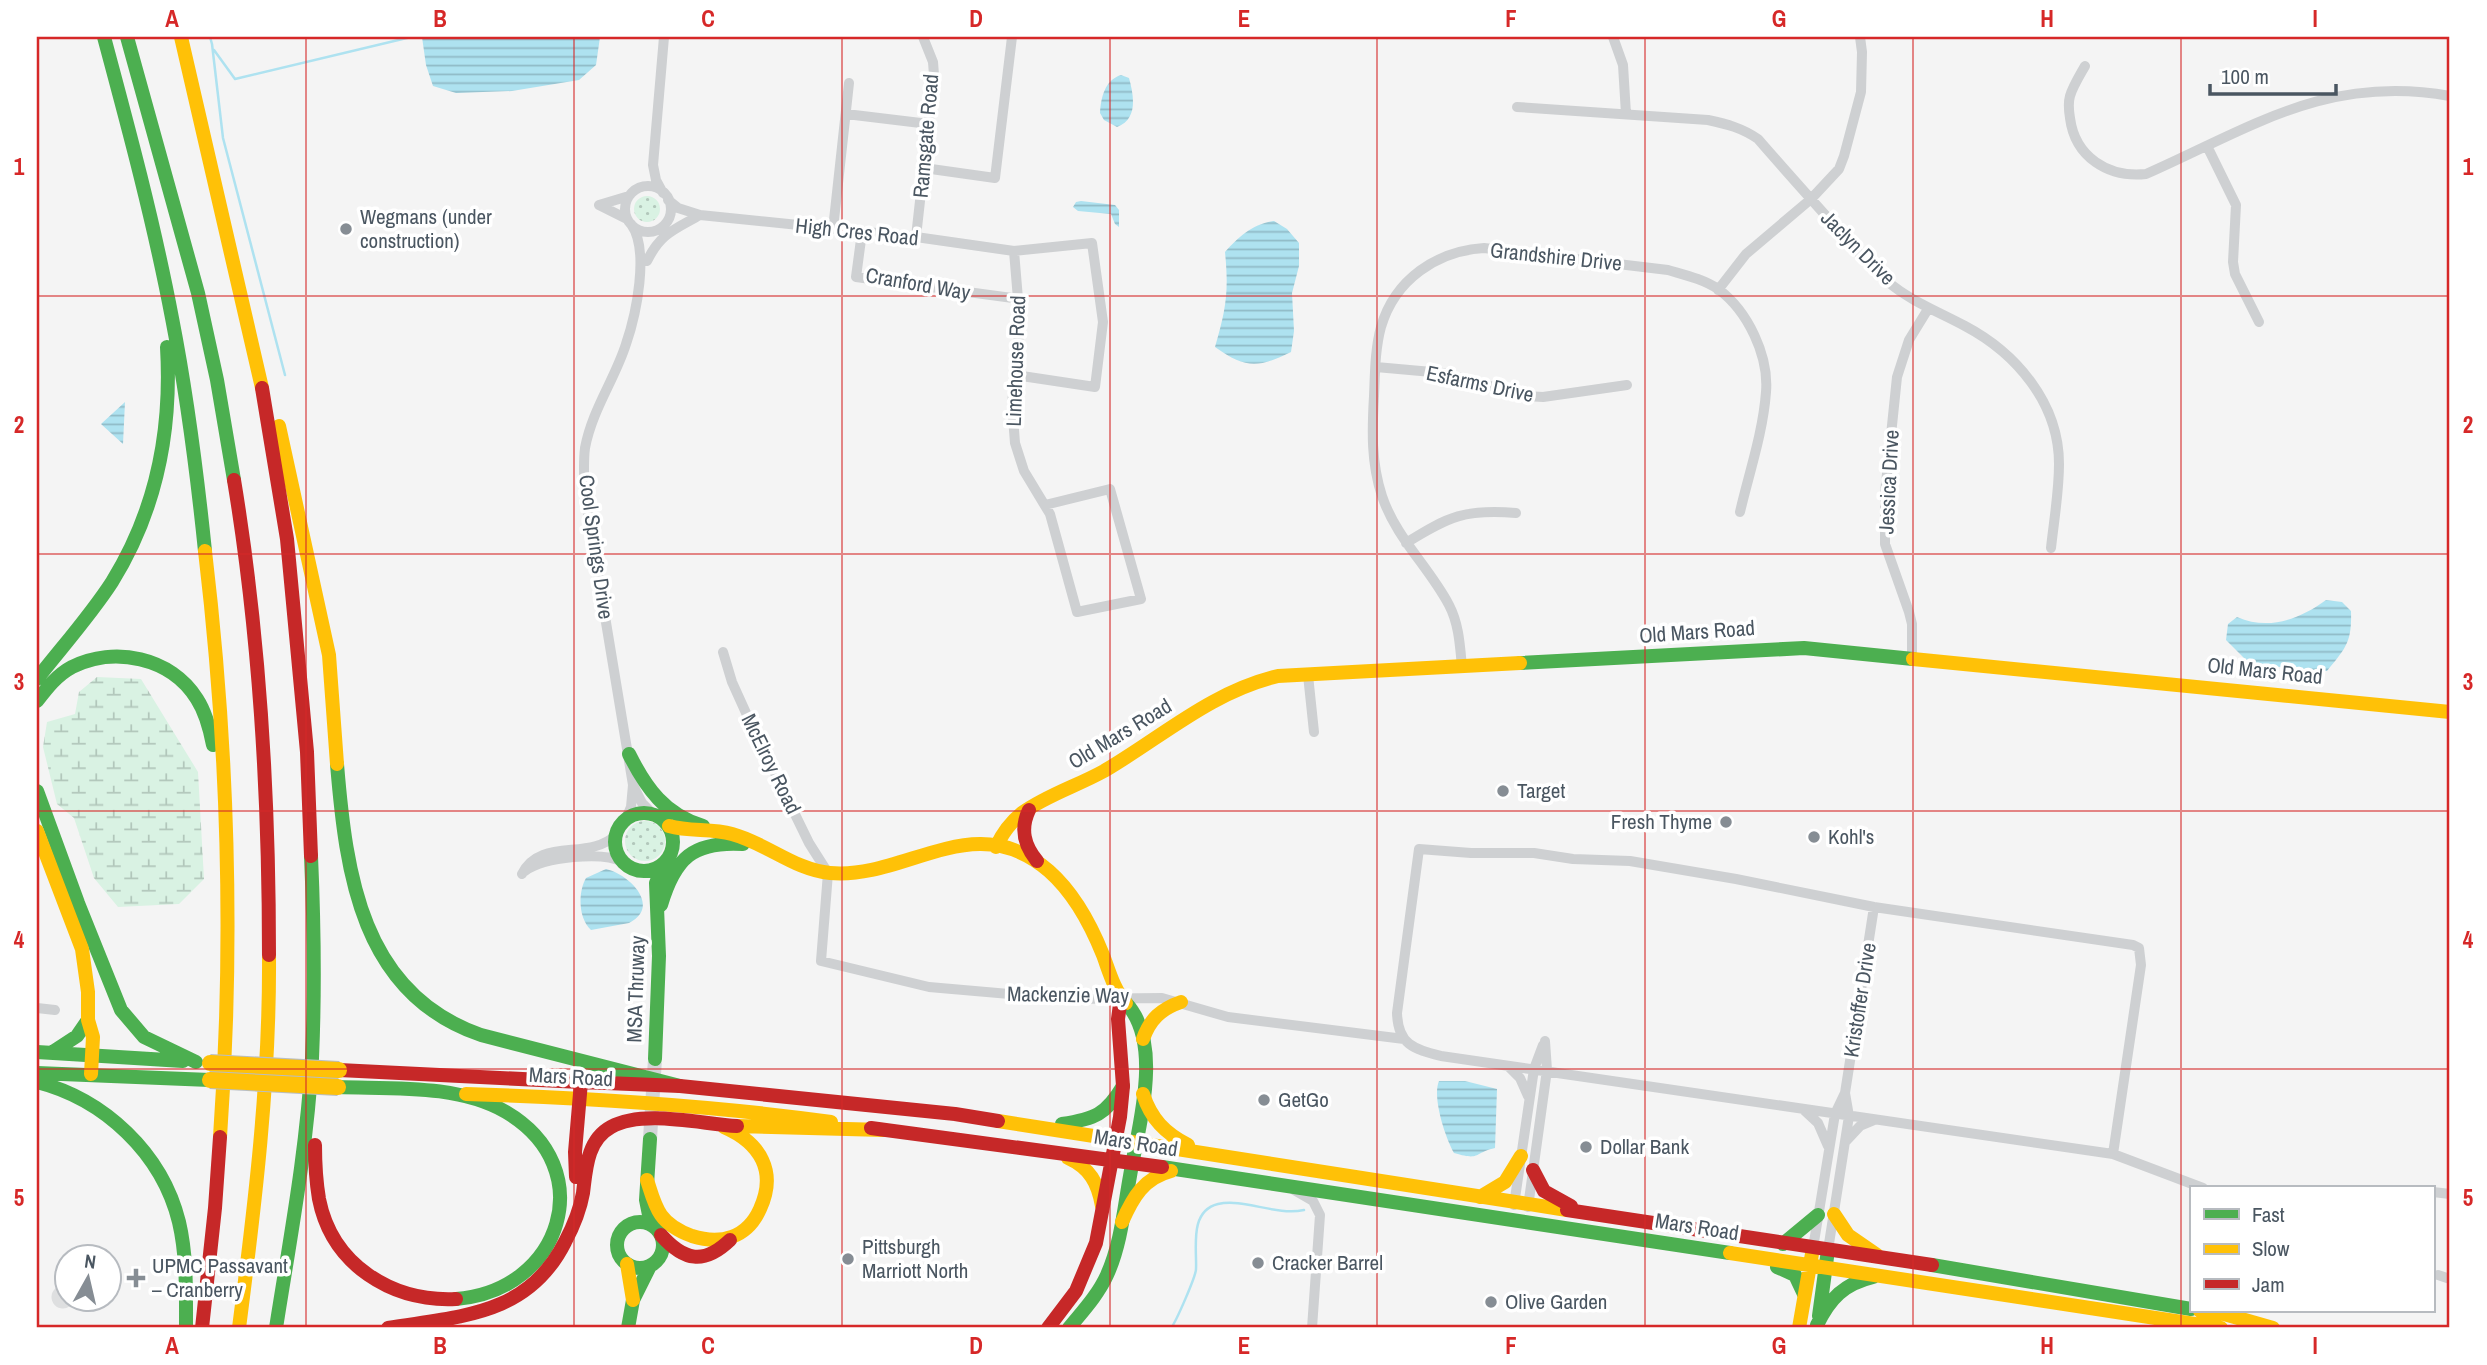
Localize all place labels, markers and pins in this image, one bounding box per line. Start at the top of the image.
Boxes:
place label: Wegmans (under construction) [360,202,492,255]
marker: Wegmans (under construction) [338,221,354,237]
place label: Target [1517,776,1565,805]
marker: Target [1495,783,1511,799]
place label: Fresh Thyme [1611,807,1712,836]
marker: Fresh Thyme [1718,814,1734,830]
place label: Kohl's [1828,822,1874,851]
marker: Kohl's [1806,829,1822,845]
place label: GetGo [1278,1085,1329,1114]
marker: GetGo [1256,1092,1272,1108]
place label: Dollar Bank [1600,1132,1689,1161]
marker: Dollar Bank [1578,1139,1594,1155]
place label: Pittsburgh Marriott North [862,1232,968,1285]
place label: Cracker Barrel [1272,1248,1383,1277]
place label: UPMC Passavant – Cranberry [152,1251,288,1304]
marker: Pittsburgh Marriott North [840,1251,856,1267]
marker: Cracker Barrel [1250,1255,1266,1271]
marker: UPMC Passavant – Cranberry [126,1268,146,1288]
place label: Olive Garden [1505,1287,1607,1316]
marker: Olive Garden [1483,1294,1499,1310]

